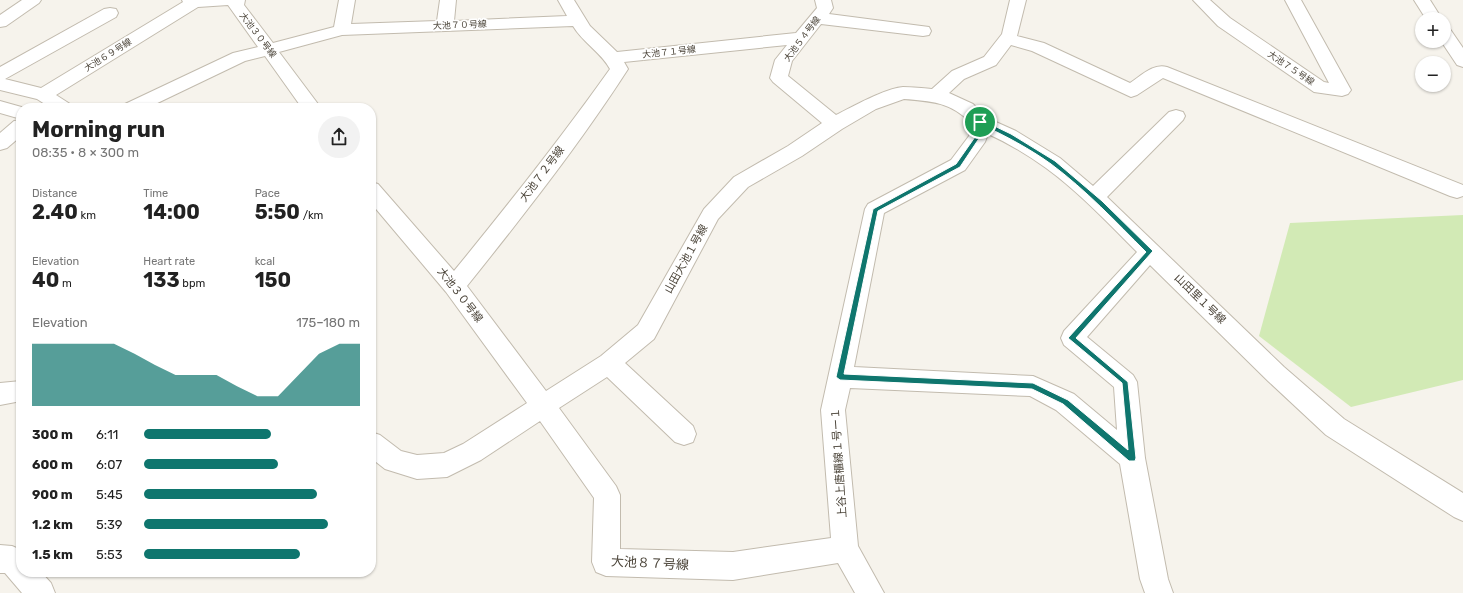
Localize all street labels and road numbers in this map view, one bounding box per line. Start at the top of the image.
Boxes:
street label: 大池３０号線 [238,10,279,60]
street label: 大池５４号線 [782,14,823,64]
street label: 大池７０号線 [433,19,488,31]
street label: 大池６９号線 [82,36,134,74]
street label: 大池７１号線 [642,44,697,60]
street label: 大池７５号線 [1266,49,1317,88]
street label: 大池７２号線 [517,144,567,204]
street label: 山田大池１号線 [662,222,710,296]
street label: 大池３０号線 [435,265,485,325]
street label: 山田里１号線 [1172,271,1228,327]
street label: 上谷上唐櫃線１号ー１ [829,408,849,518]
street label: 大池８７号線 [611,553,689,573]

